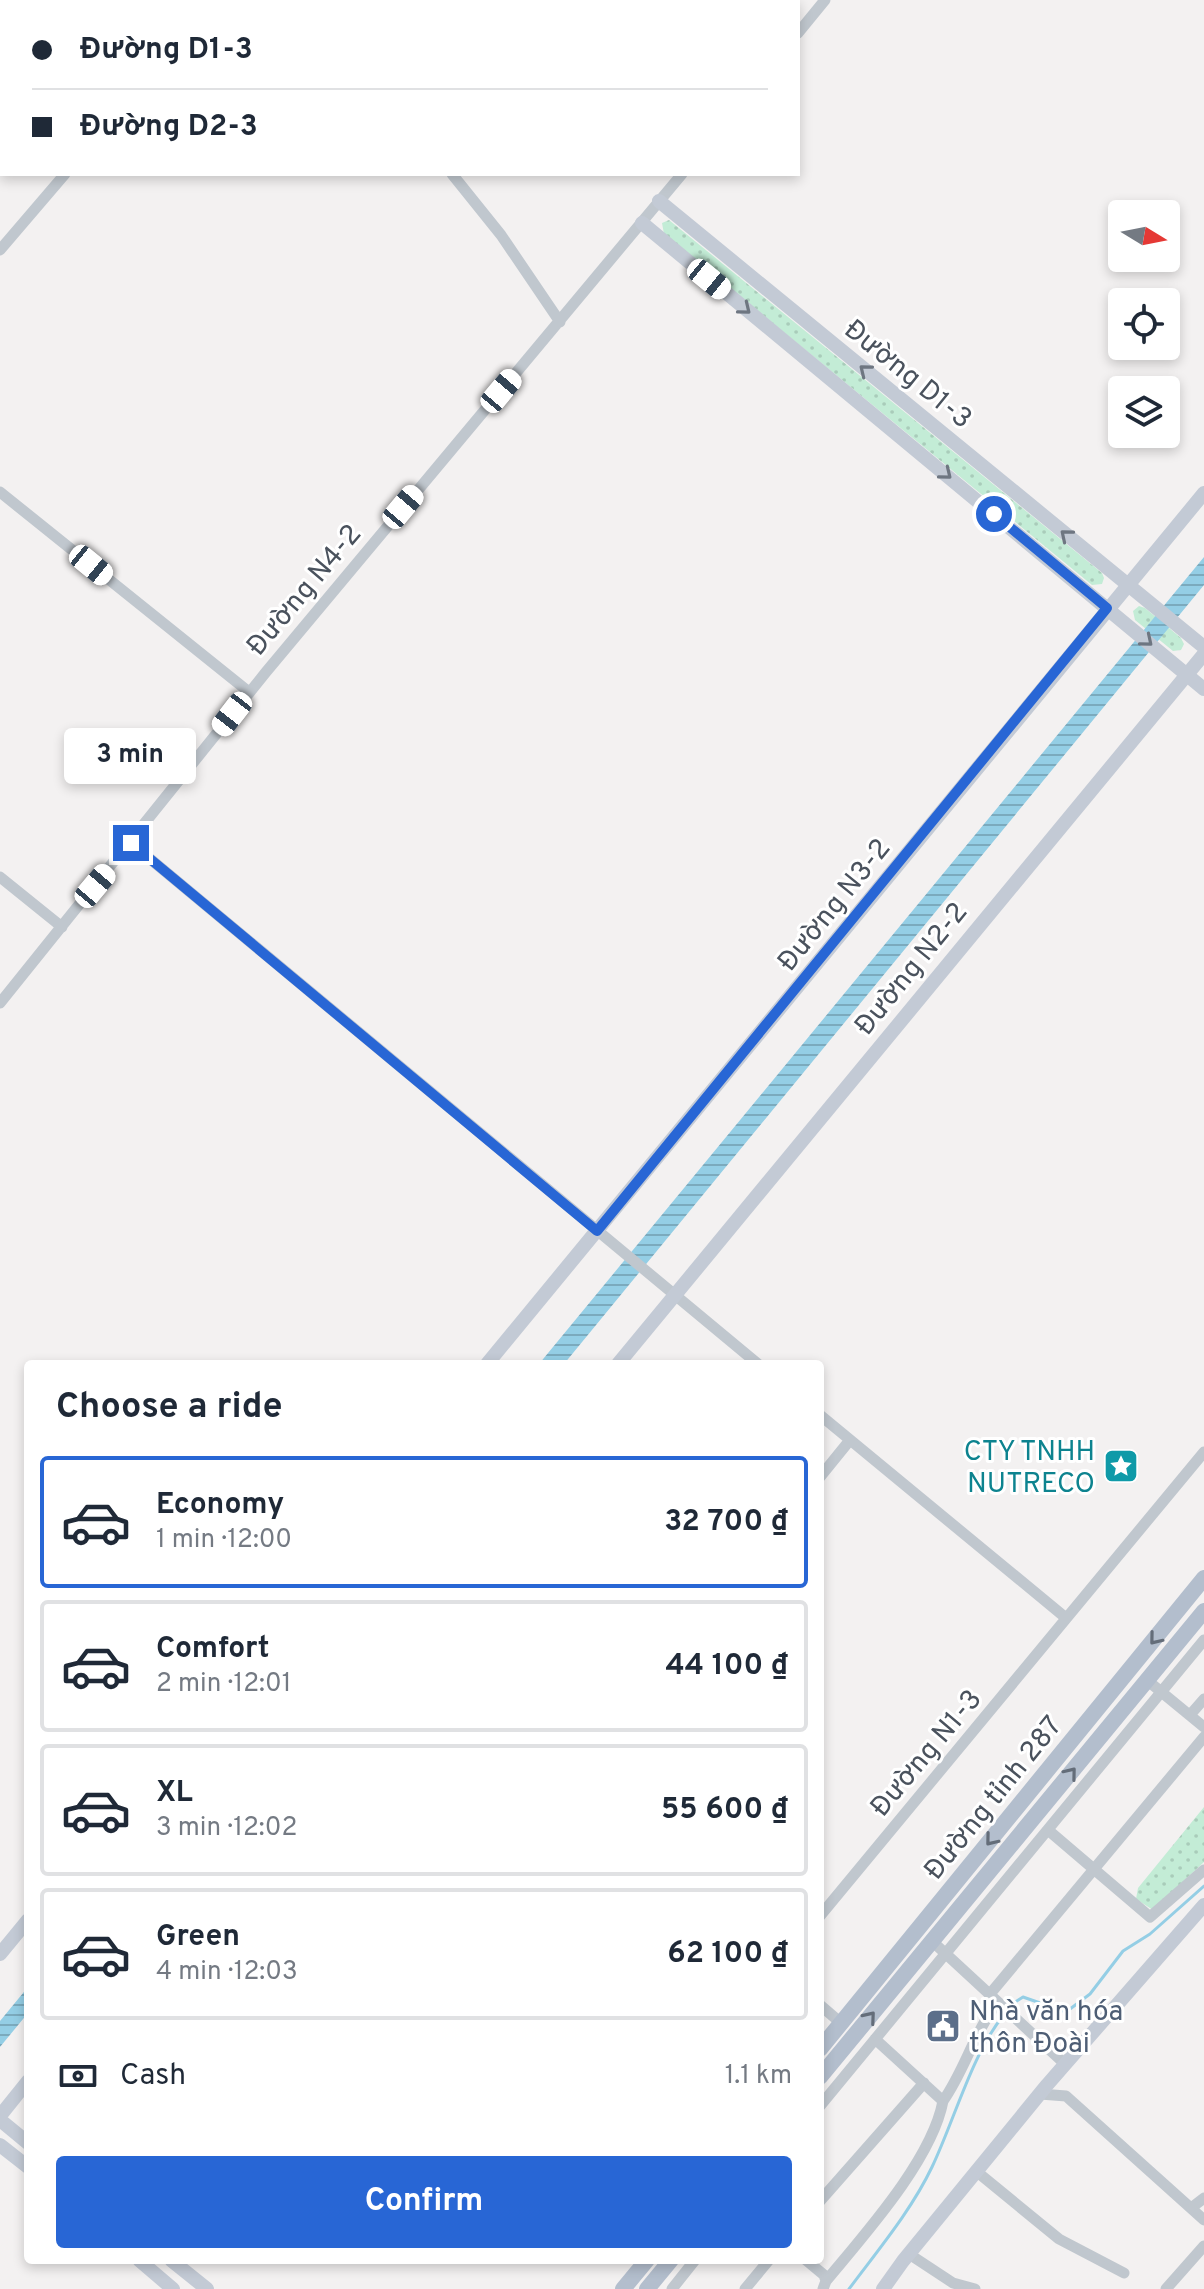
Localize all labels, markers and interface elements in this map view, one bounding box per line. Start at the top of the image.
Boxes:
text: Đường D1-3 [80,32,253,69]
text: Đường D2-3 [80,109,258,146]
north arrow [1108,200,1180,272]
map controls [1108,200,1180,448]
car [683,255,735,303]
button: locate [1108,288,1180,360]
one-way arrow [736,299,751,313]
street label: Đường D1-3 [836,313,978,438]
car [476,365,526,417]
one-way arrow [860,365,874,380]
button: layers [1108,376,1180,448]
one-way arrow [937,464,951,479]
car [378,481,428,533]
route start [976,496,1012,532]
street label: Đường N4-2 [240,518,371,664]
one-way arrow [1061,530,1075,545]
car [65,541,117,589]
one-way arrow [1138,631,1152,646]
car [208,688,256,740]
callout: 3 min [65,727,197,783]
text: 3 min [96,739,164,772]
route end [113,825,149,861]
street label: Đường N3-2 [771,832,900,980]
car [70,860,120,912]
street label: Đường N2-2 [848,896,977,1044]
text: Choose a ride [56,1385,282,1431]
place label: CTY TNHH NUTRECO [964,1435,1095,1503]
place icon: CTY TNHH NUTRECO [1102,1447,1140,1485]
icon: car [60,1486,132,1558]
text: Economy [156,1487,284,1524]
text: 32 700 ₫ [664,1504,788,1541]
text: 1 min · 12:00 [156,1524,292,1557]
icon: car [60,1630,132,1702]
one-way arrow [1150,1630,1165,1644]
text: Comfort [156,1631,269,1668]
text: 44 100 ₫ [666,1648,788,1685]
text: 2 min · 12:01 [156,1668,291,1701]
street label: Đường N1-3 [864,1683,991,1825]
street label: Đường tỉnh 287 [917,1710,1071,1888]
one-way arrow [1061,1768,1076,1782]
icon: car [60,1774,132,1846]
text: XL [156,1775,193,1812]
text: 55 600 ₫ [661,1792,788,1829]
text: 3 min · 12:02 [156,1812,297,1845]
one-way arrow [986,1831,1000,1846]
icon: car [60,1918,132,1990]
text: Green [156,1919,240,1956]
text: 62 100 ₫ [667,1936,788,1973]
text: 4 min · 12:03 [156,1956,298,1989]
place label: Nhà văn hóa thôn Đoài [969,1995,1123,2063]
public building icon: Nhà văn hóa thôn Đoài [924,2007,962,2045]
one-way arrow [860,2011,875,2026]
icon: cash [56,2054,100,2098]
text: Cash [120,2058,186,2095]
text: 1.1 km [725,2060,792,2093]
button: Confirm [56,2156,792,2248]

